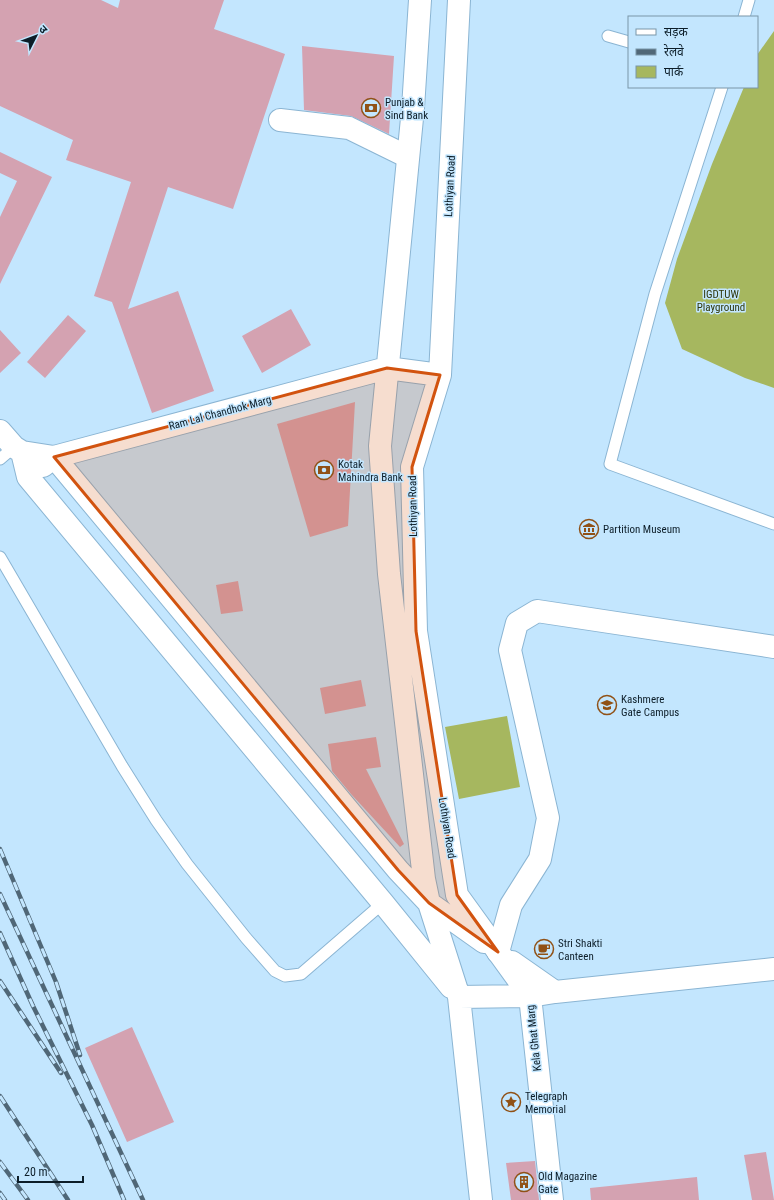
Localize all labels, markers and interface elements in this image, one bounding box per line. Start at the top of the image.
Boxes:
north arrow [16,16,56,56]
legend [628,16,758,88]
text: उ [36,23,50,37]
text: सड़क [664,25,689,39]
text: रेलवे [664,44,684,59]
text: पार्क [664,65,684,79]
place label: Punjab & Sind Bank [385,96,428,122]
bank icon: Punjab & Sind Bank [360,97,382,119]
street label: Lothiyan Road [442,155,458,217]
park label: IGDTUW Playground [697,288,745,314]
street label: Ram Lal Chandhok Marg [167,393,273,433]
place label: Kotak Mahindra Bank [338,458,403,484]
bank icon: Kotak Mahindra Bank [313,459,335,481]
street label: Lothiyan Road [406,475,420,537]
museum icon: Partition Museum [578,518,600,540]
place label: Partition Museum [603,523,680,536]
place label: Kashmere Gate Campus [621,693,679,719]
school or university icon: Kashmere Gate Campus [596,694,618,716]
street label: Lothiyan Road [436,797,458,859]
place label: Stri Shakti Canteen [558,937,602,963]
cafe icon: Stri Shakti Canteen [533,938,555,960]
street label: Kela Ghat Marg [524,1004,544,1072]
place label: Telegraph Memorial [525,1090,568,1116]
place icon: Telegraph Memorial [500,1091,522,1113]
scale bar [18,1158,83,1184]
text: 20 m [24,1165,48,1179]
place label: Old Magazine Gate [538,1170,597,1196]
building icon: Old Magazine Gate [513,1171,535,1193]

